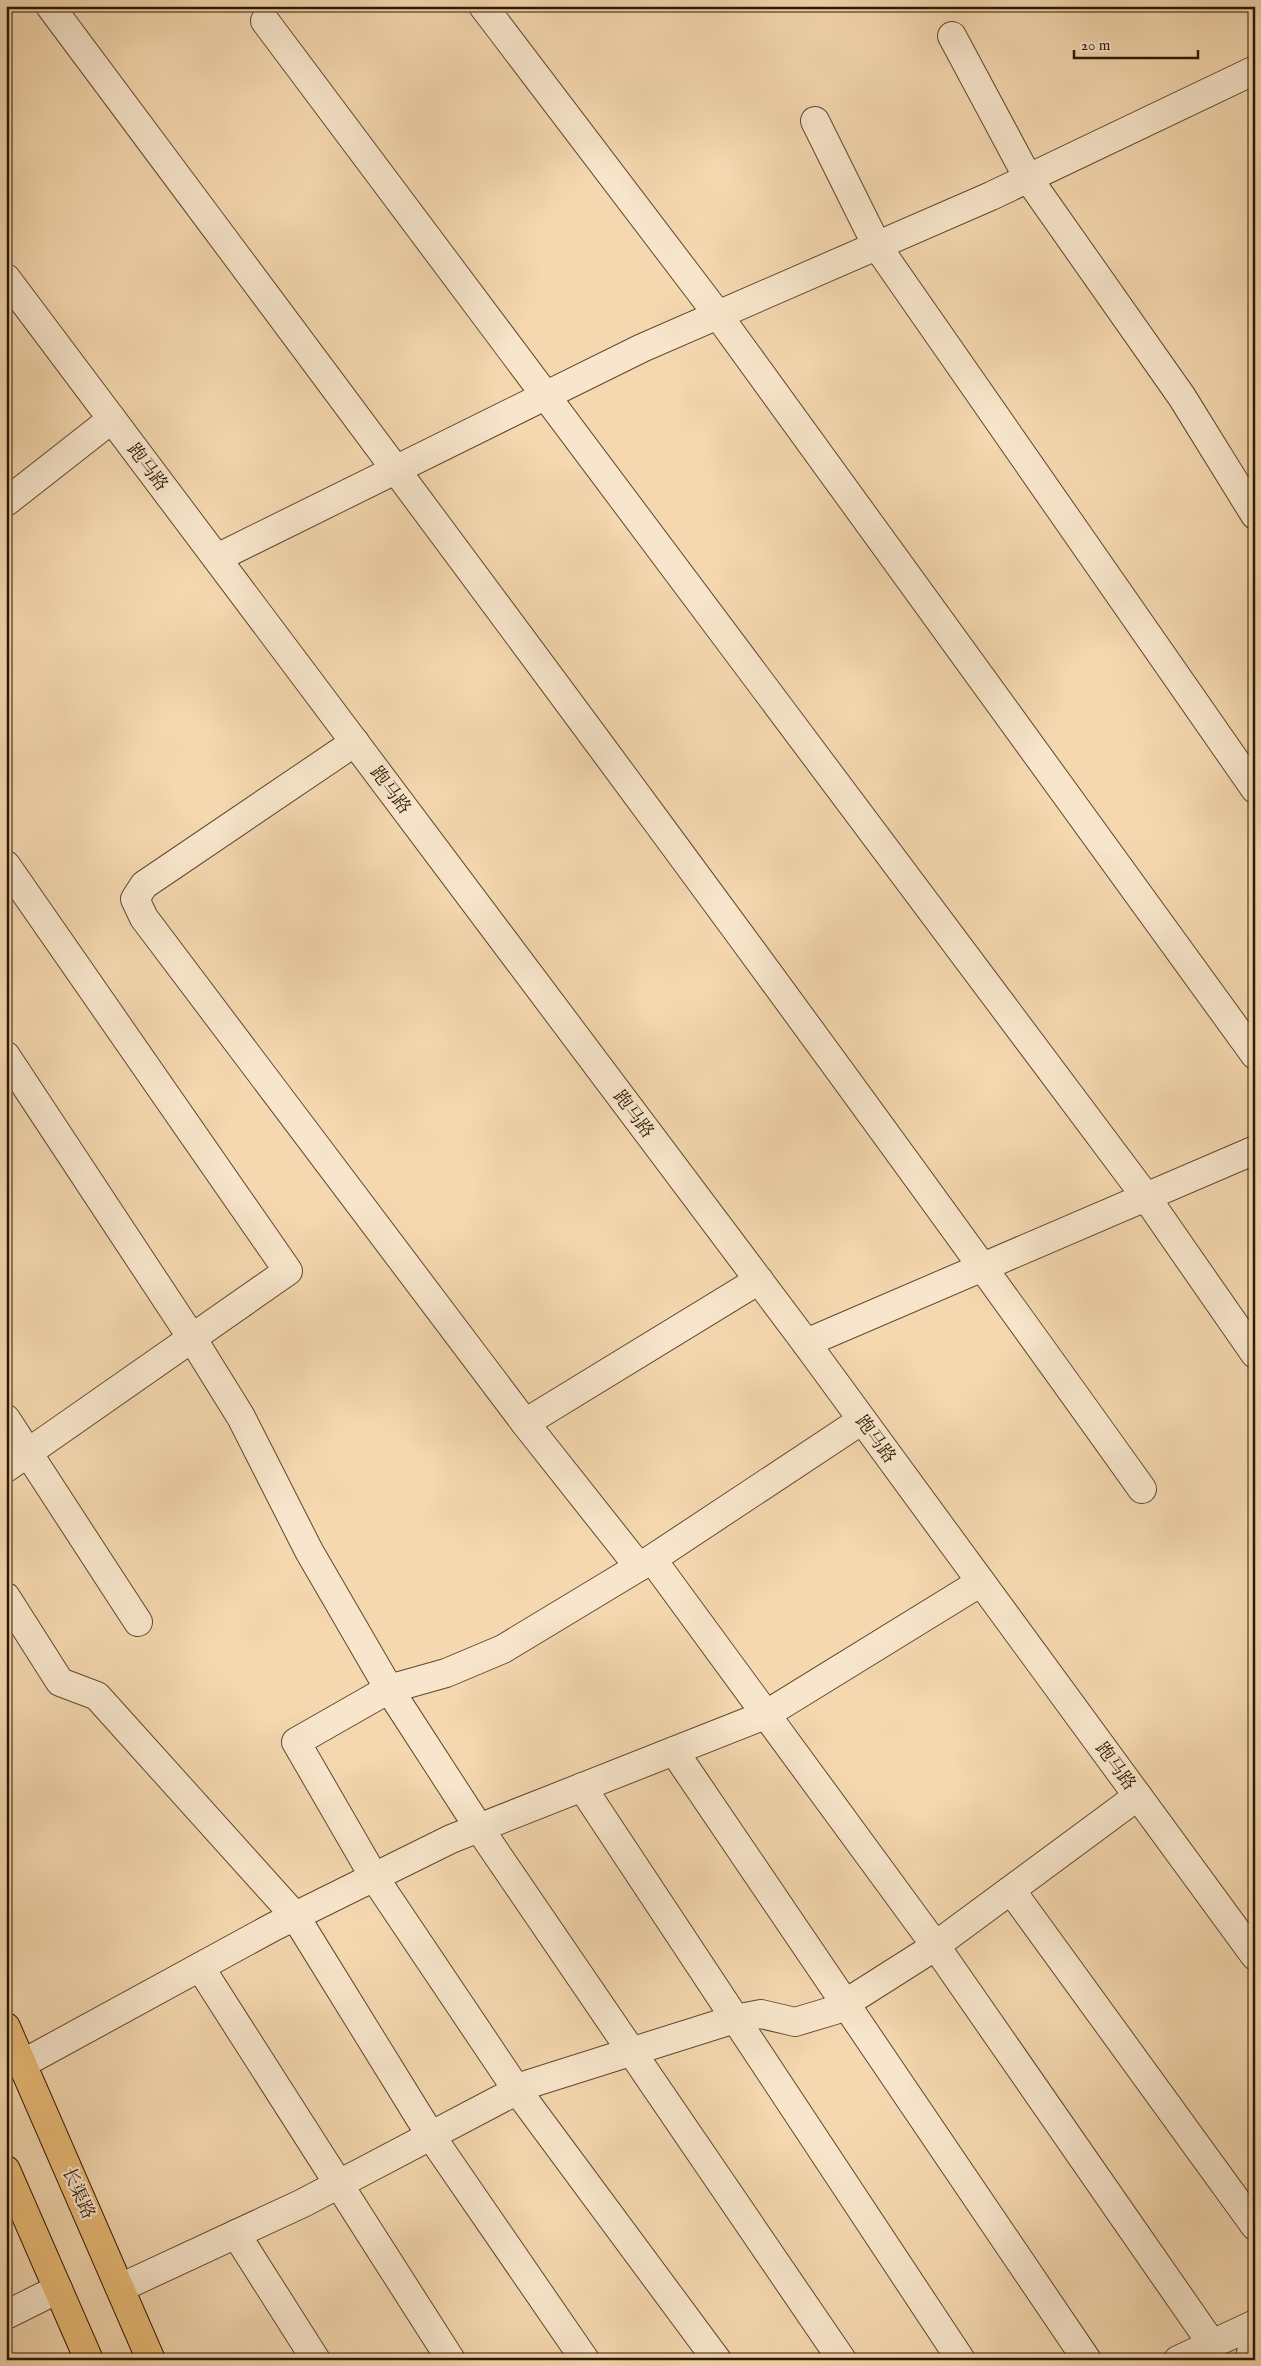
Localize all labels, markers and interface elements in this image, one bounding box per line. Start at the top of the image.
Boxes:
scale bar [1074,28,1197,60]
text: 20 m [1081,36,1111,55]
street label: 跑马路 [121,439,172,496]
street label: 跑马路 [364,762,415,819]
street label: 跑马路 [607,1086,658,1143]
street label: 跑马路 [850,1411,900,1468]
street label: 跑马路 [1090,1738,1140,1795]
street label: 长渠路 [56,2164,99,2223]

